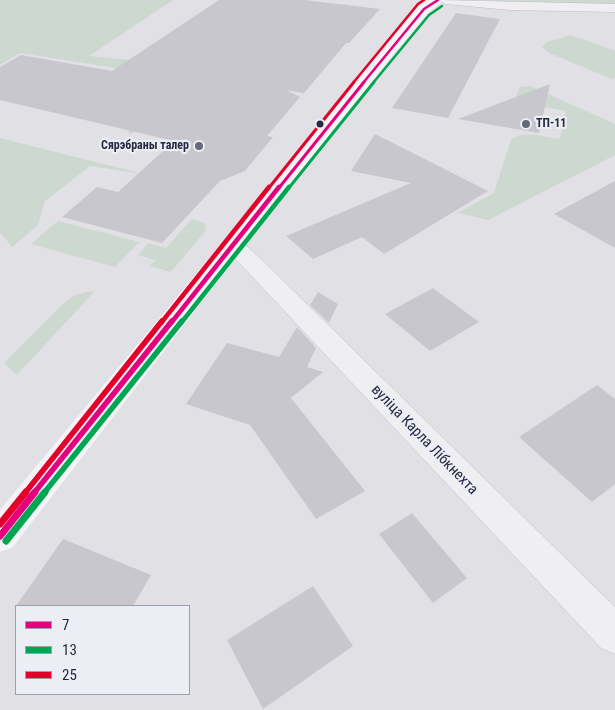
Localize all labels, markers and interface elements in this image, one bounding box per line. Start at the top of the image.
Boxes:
place label: ТП-11 [536,117,566,131]
marker: ТП-11 [520,118,532,130]
unlabelled marker [315,119,325,129]
place label: Сярэбраны талер [101,139,189,153]
marker: Сярэбраны талер [193,140,205,152]
street label: вуліца Карла Лібкнехта [367,381,481,499]
legend [15,605,190,695]
text: 7 [62,616,69,634]
text: 13 [62,641,77,659]
text: 25 [62,666,77,684]

